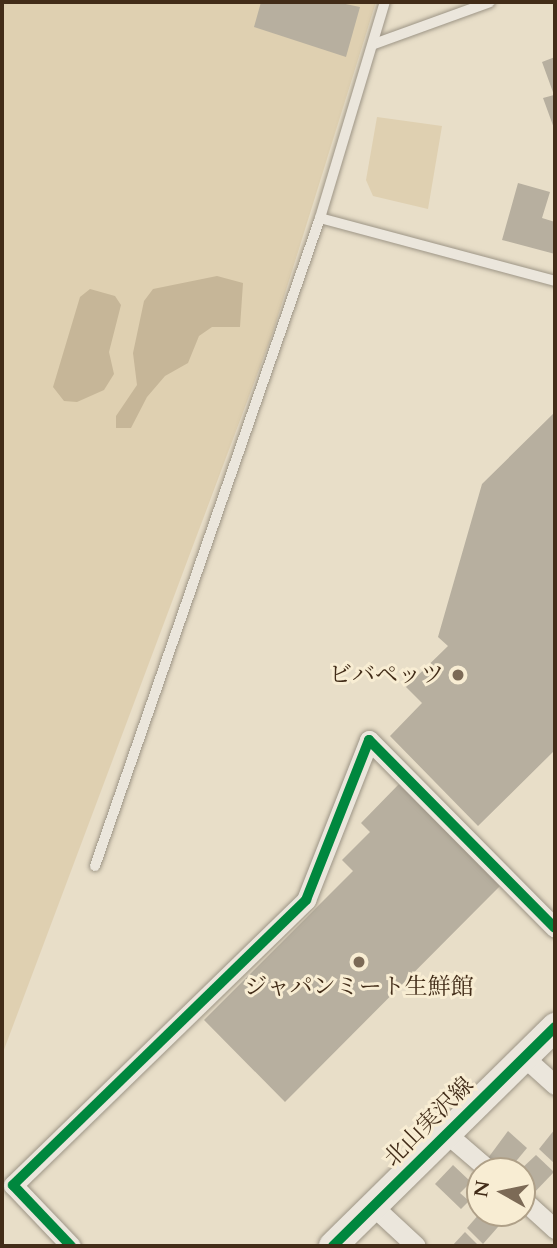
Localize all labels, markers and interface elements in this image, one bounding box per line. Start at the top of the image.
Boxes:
place label: ビバペッツ [329,661,444,689]
marker: ビバペッツ [450,667,466,683]
marker: ジャパンミート生鮮館 [351,954,367,970]
place label: ジャパンミート生鮮館 [244,973,474,1001]
street label: 北山実沢線 [379,1072,479,1172]
north arrow [466,1157,536,1227]
text: N [468,1179,496,1199]

